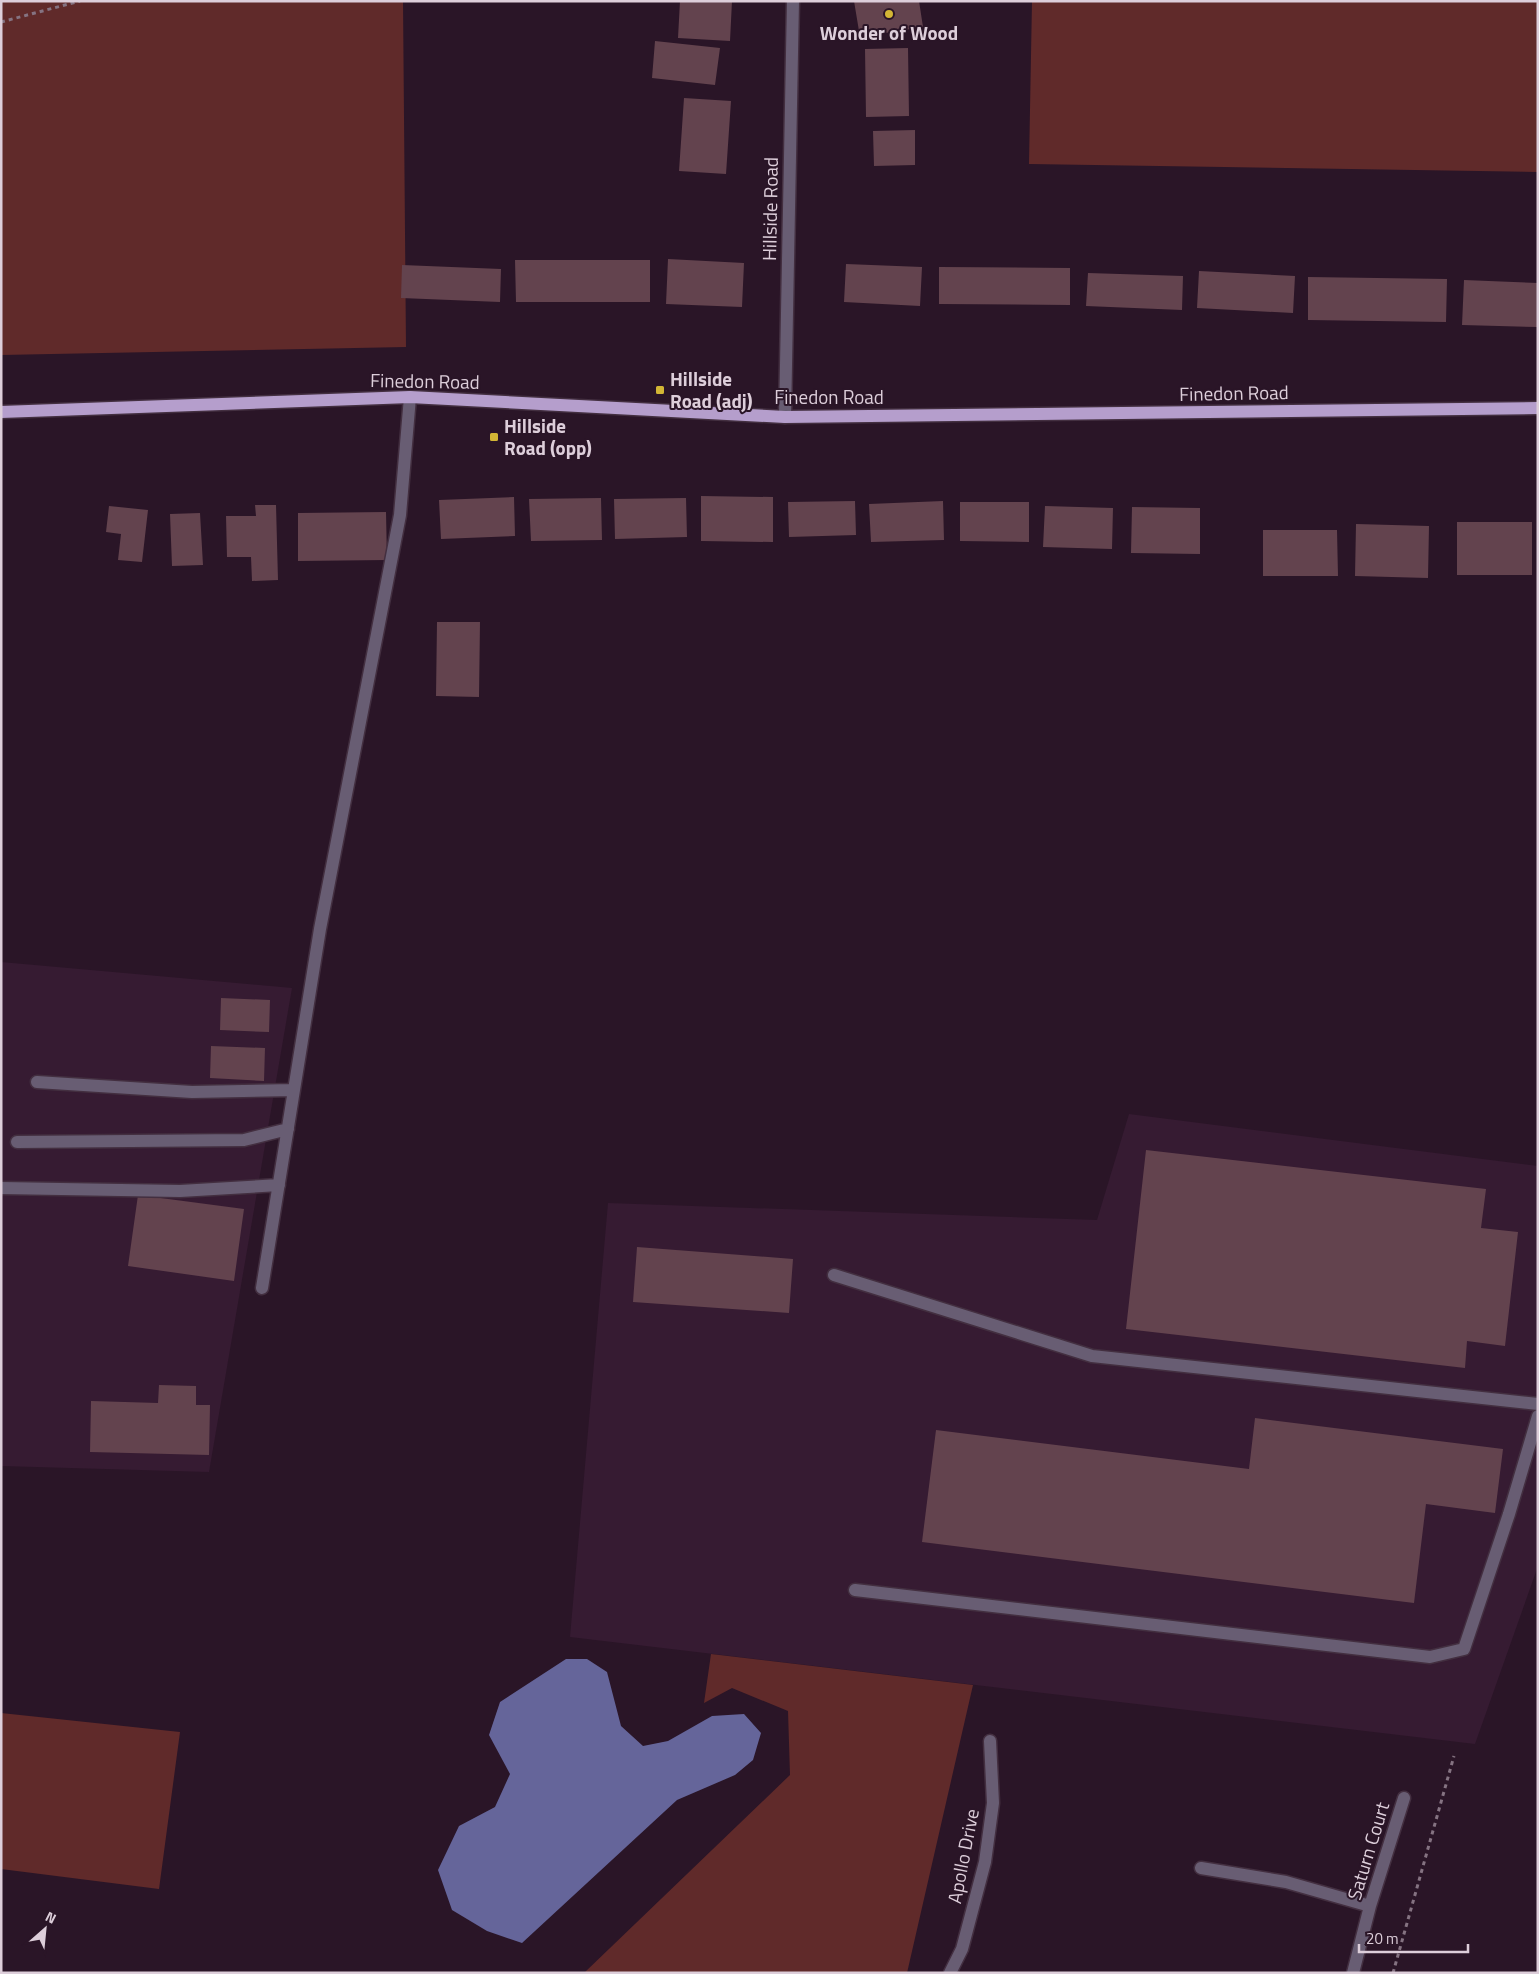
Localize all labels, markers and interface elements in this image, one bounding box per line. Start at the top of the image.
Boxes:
marker: Wonder of Wood [883,8,895,20]
place label: Wonder of Wood [820,18,958,47]
street label: Hillside Road [754,157,785,261]
place label: Hillside Road (adj) [670,364,753,415]
street label: Finedon Road [370,365,480,396]
street label: Finedon Road [1179,377,1289,408]
street label: Finedon Road [774,382,884,411]
marker: Hillside Road (adj) [654,384,666,396]
place label: Hillside Road (opp) [504,411,592,462]
marker: Hillside Road (opp) [488,431,500,443]
street label: Saturn Court [1339,1798,1396,1903]
street label: Apollo Drive [939,1806,986,1906]
north arrow [20,1904,70,1954]
text: N [42,1905,60,1929]
scale bar [1359,1922,1468,1954]
text: 20 m [1366,1927,1399,1950]

